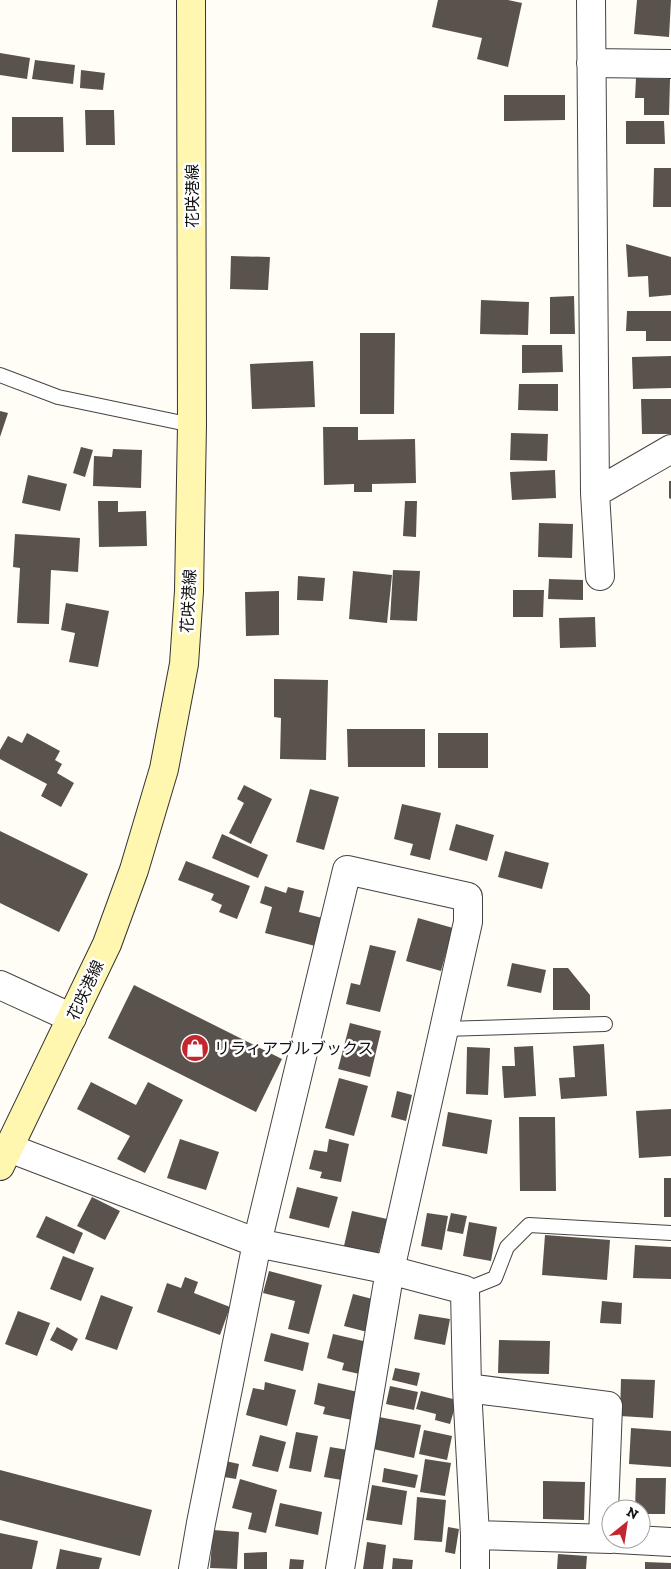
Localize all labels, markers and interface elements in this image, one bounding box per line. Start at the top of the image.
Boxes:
street label: 花咲港線 [183,164,202,228]
street label: 花咲港線 [177,569,200,633]
street label: 花咲港線 [63,957,108,1023]
shop icon: リラィアブルブックス [180,1033,210,1063]
place label: リラィアブルブックス [214,1039,374,1058]
north arrow [601,1499,651,1549]
text: N [623,1503,641,1523]

